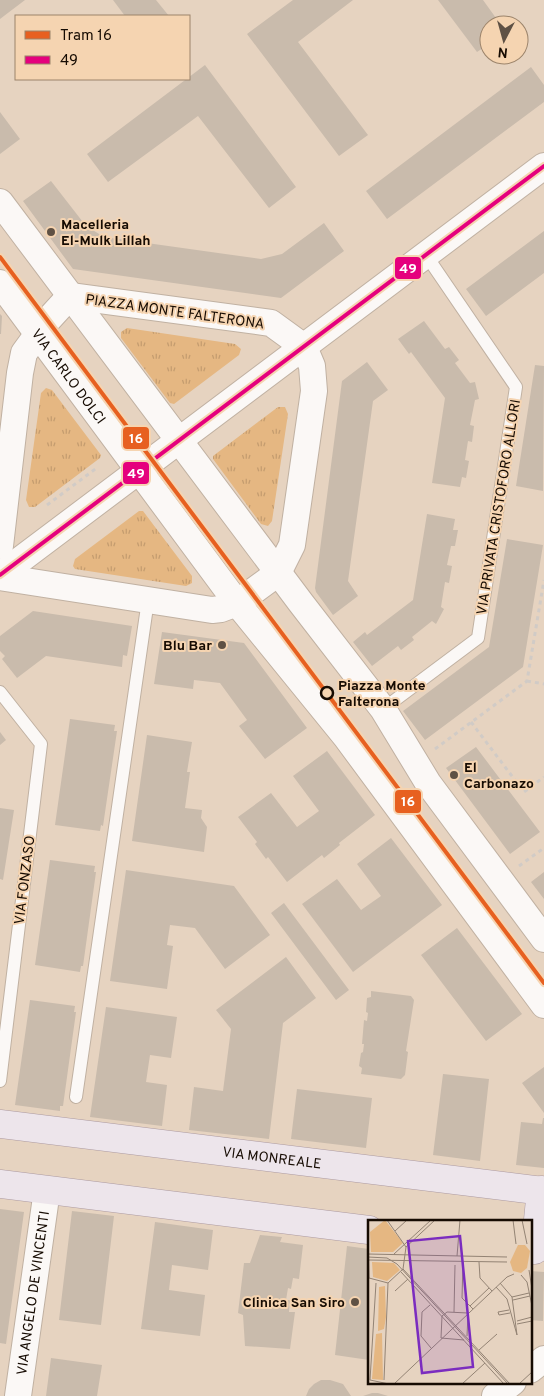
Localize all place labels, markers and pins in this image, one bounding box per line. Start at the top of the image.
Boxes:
place label: Macelleria El-Mulk Lillah [61,217,151,250]
marker: Macelleria El-Mulk Lillah [45,226,57,238]
place label: Blu Bar [163,638,212,655]
marker: Blu Bar [216,639,228,651]
place label: Piazza Monte Falterona [338,678,426,711]
marker: Piazza Monte Falterona [320,686,334,700]
place label: El Carbonazo [464,760,534,793]
marker: El Carbonazo [448,769,460,781]
place label: Clinica San Siro [243,1295,345,1312]
marker: Clinica San Siro [349,1296,361,1308]

